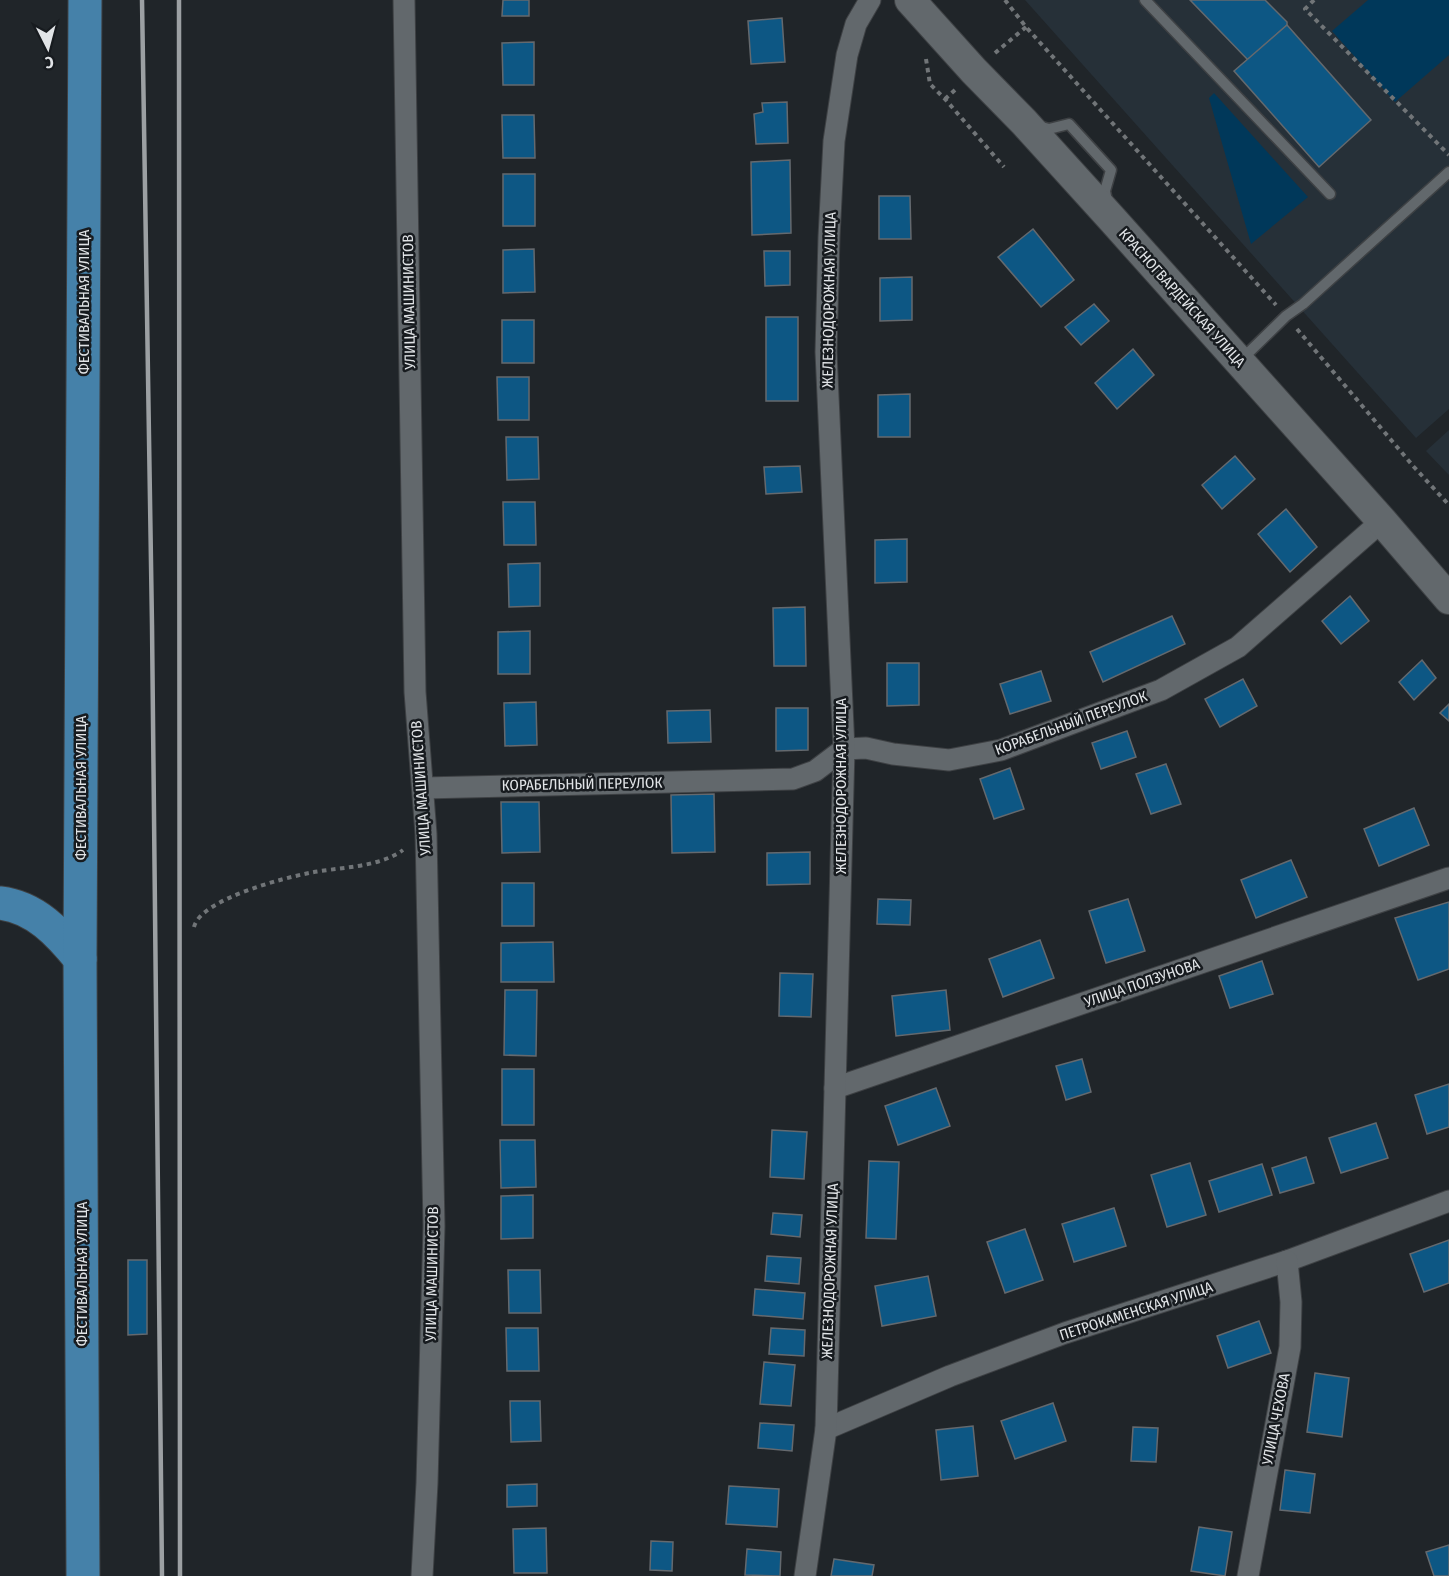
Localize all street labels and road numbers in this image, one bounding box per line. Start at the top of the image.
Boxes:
street label: ЖЕЛЕЗНОДОРОЖНАЯ УЛИЦА [818,212,840,388]
street label: КРАСНОГВАРДЕЙСКАЯ УЛИЦА [1115,225,1249,371]
street label: ФЕСТИВАЛЬНАЯ УЛИЦА [75,230,93,374]
street label: УЛИЦА МАШИНИСТОВ [399,234,419,371]
street label: КОРАБЕЛЬНЫЙ ПЕРЕУЛОК [992,687,1150,759]
street label: ЖЕЛЕЗНОДОРОЖНАЯ УЛИЦА [832,698,850,874]
street label: ФЕСТИВАЛЬНАЯ УЛИЦА [72,716,90,860]
street label: УЛИЦА МАШИНИСТОВ [407,720,435,857]
street label: КОРАБЕЛЬНЫЙ ПЕРЕУЛОК [502,774,662,794]
street label: УЛИЦА ПОЛЗУНОВА [1081,955,1202,1012]
street label: ЖЕЛЕЗНОДОРОЖНАЯ УЛИЦА [818,1183,842,1359]
street label: ФЕСТИВАЛЬНАЯ УЛИЦА [73,1202,91,1346]
street label: УЛИЦА МАШИНИСТОВ [422,1206,442,1343]
street label: ПЕТРОКАМЕНСКАЯ УЛИЦА [1057,1278,1215,1344]
street label: УЛИЦА ЧЕХОВА [1258,1371,1294,1467]

